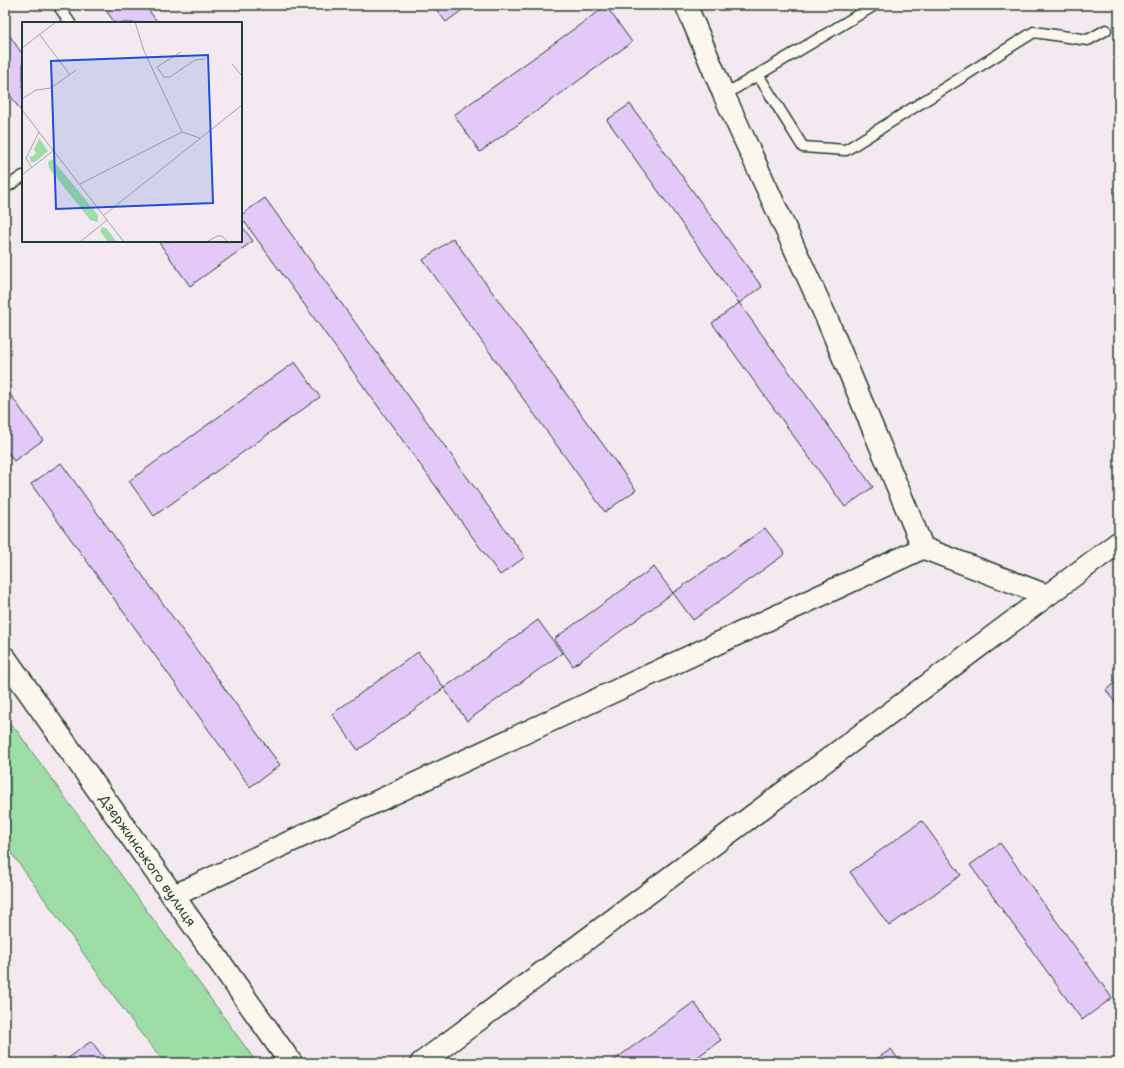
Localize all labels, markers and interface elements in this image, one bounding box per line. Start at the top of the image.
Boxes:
inset map [22,22,242,242]
street label: Дзержинського вулиця [95,790,201,930]

